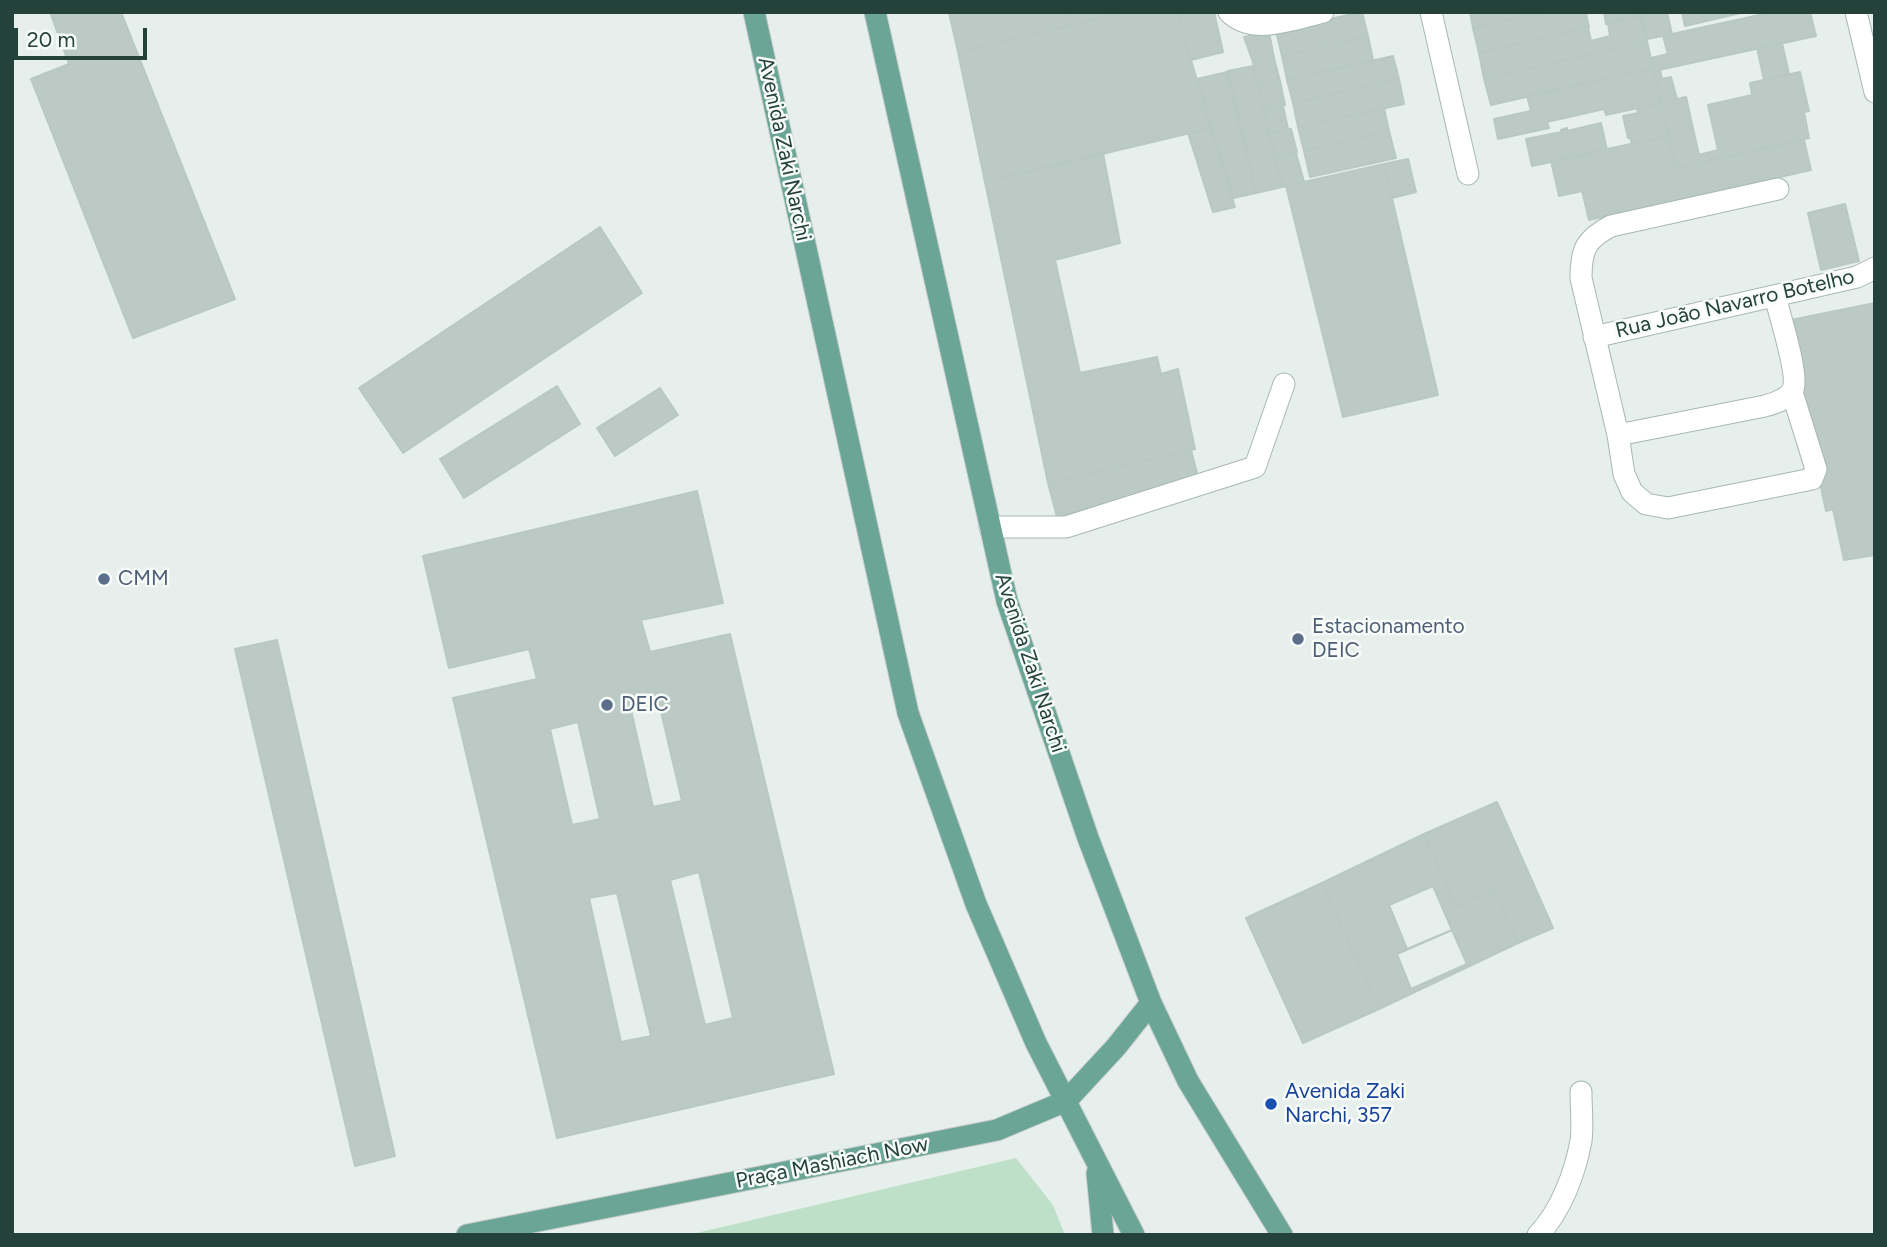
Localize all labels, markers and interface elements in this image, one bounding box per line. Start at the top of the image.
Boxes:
scale bar [18,14,150,58]
text: 20 m [27,27,75,52]
street label: Avenida Zaki Narchi [752,55,816,243]
street label: Rua João Navarro Botelho [1613,264,1857,344]
place label: CMM [118,566,169,592]
street label: Avenida Zaki Narchi [989,570,1071,756]
marker: CMM [96,571,112,587]
place label: Estacionamento DEIC [1312,614,1465,664]
marker: Estacionamento DEIC [1290,631,1306,647]
place label: DEIC [621,692,669,718]
marker: DEIC [599,697,615,713]
place label: Avenida Zaki Narchi, 357 [1285,1079,1405,1129]
marker: Avenida Zaki Narchi, 357 [1263,1096,1279,1112]
street label: Praça Mashiach Now [734,1132,930,1194]

